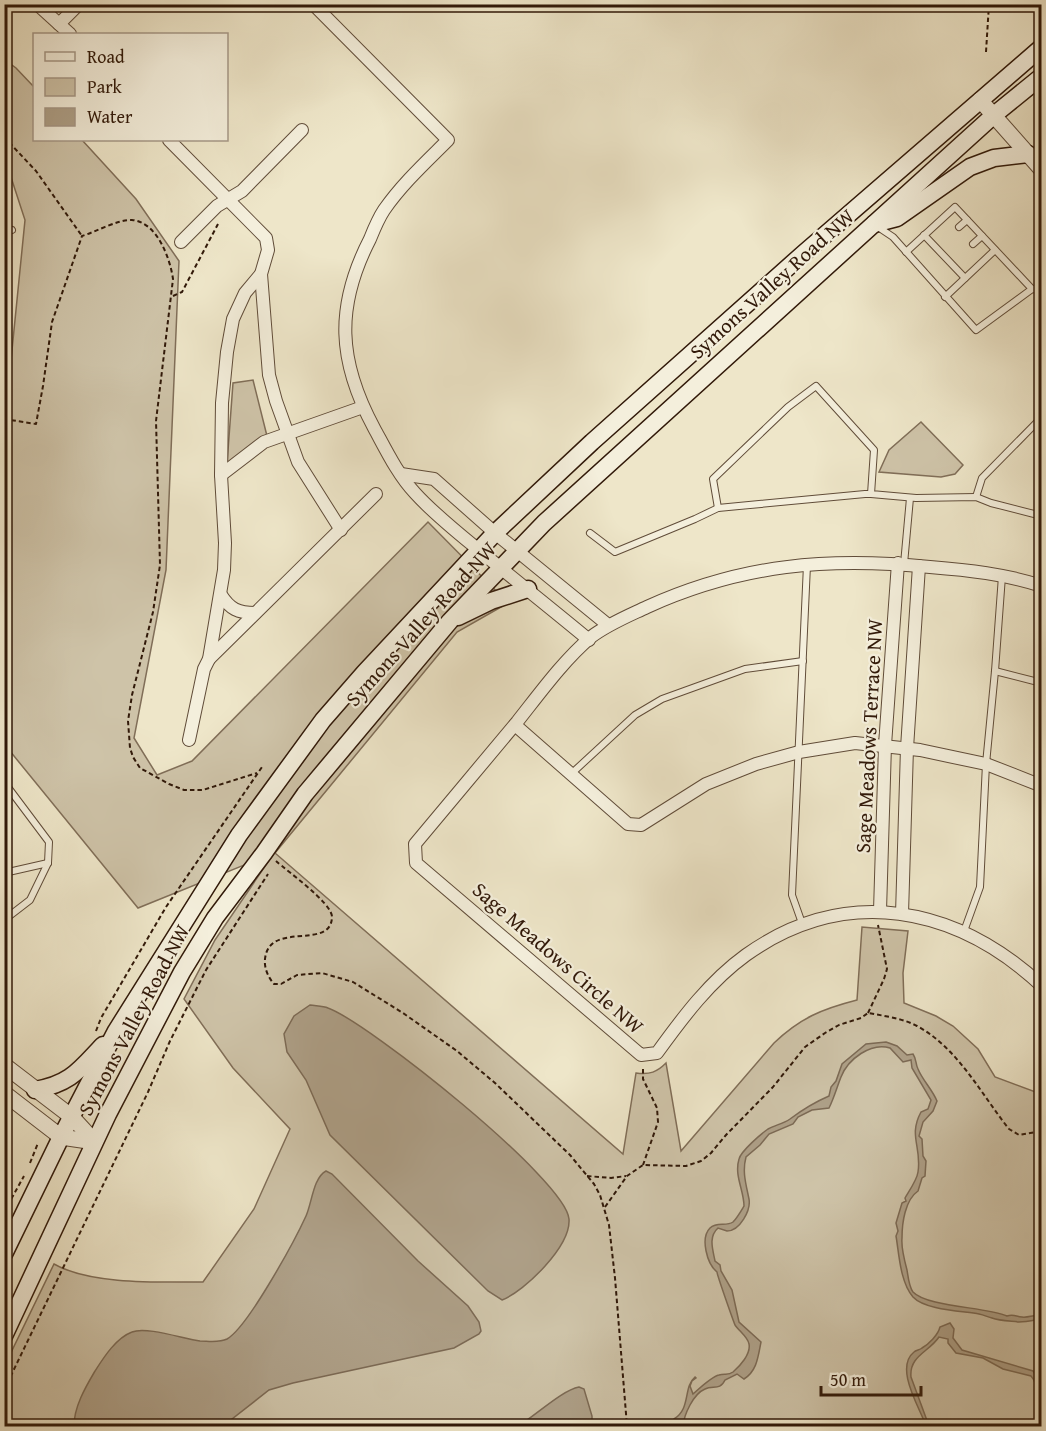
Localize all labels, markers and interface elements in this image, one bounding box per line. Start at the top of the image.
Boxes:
legend [33,33,228,141]
text: Road [87,43,125,70]
text: Park [87,73,123,100]
text: Water [87,103,133,130]
street label: Symons Valley Road NW [682,201,861,366]
street label: Symons Valley Road NW [338,534,503,713]
street label: Sage Meadows Terrace NW [847,618,890,854]
street label: Sage Meadows Circle NW [466,874,651,1041]
street label: Symons Valley Road NW [70,918,197,1121]
scale bar [821,1359,922,1397]
text: 50 m [830,1366,866,1393]

